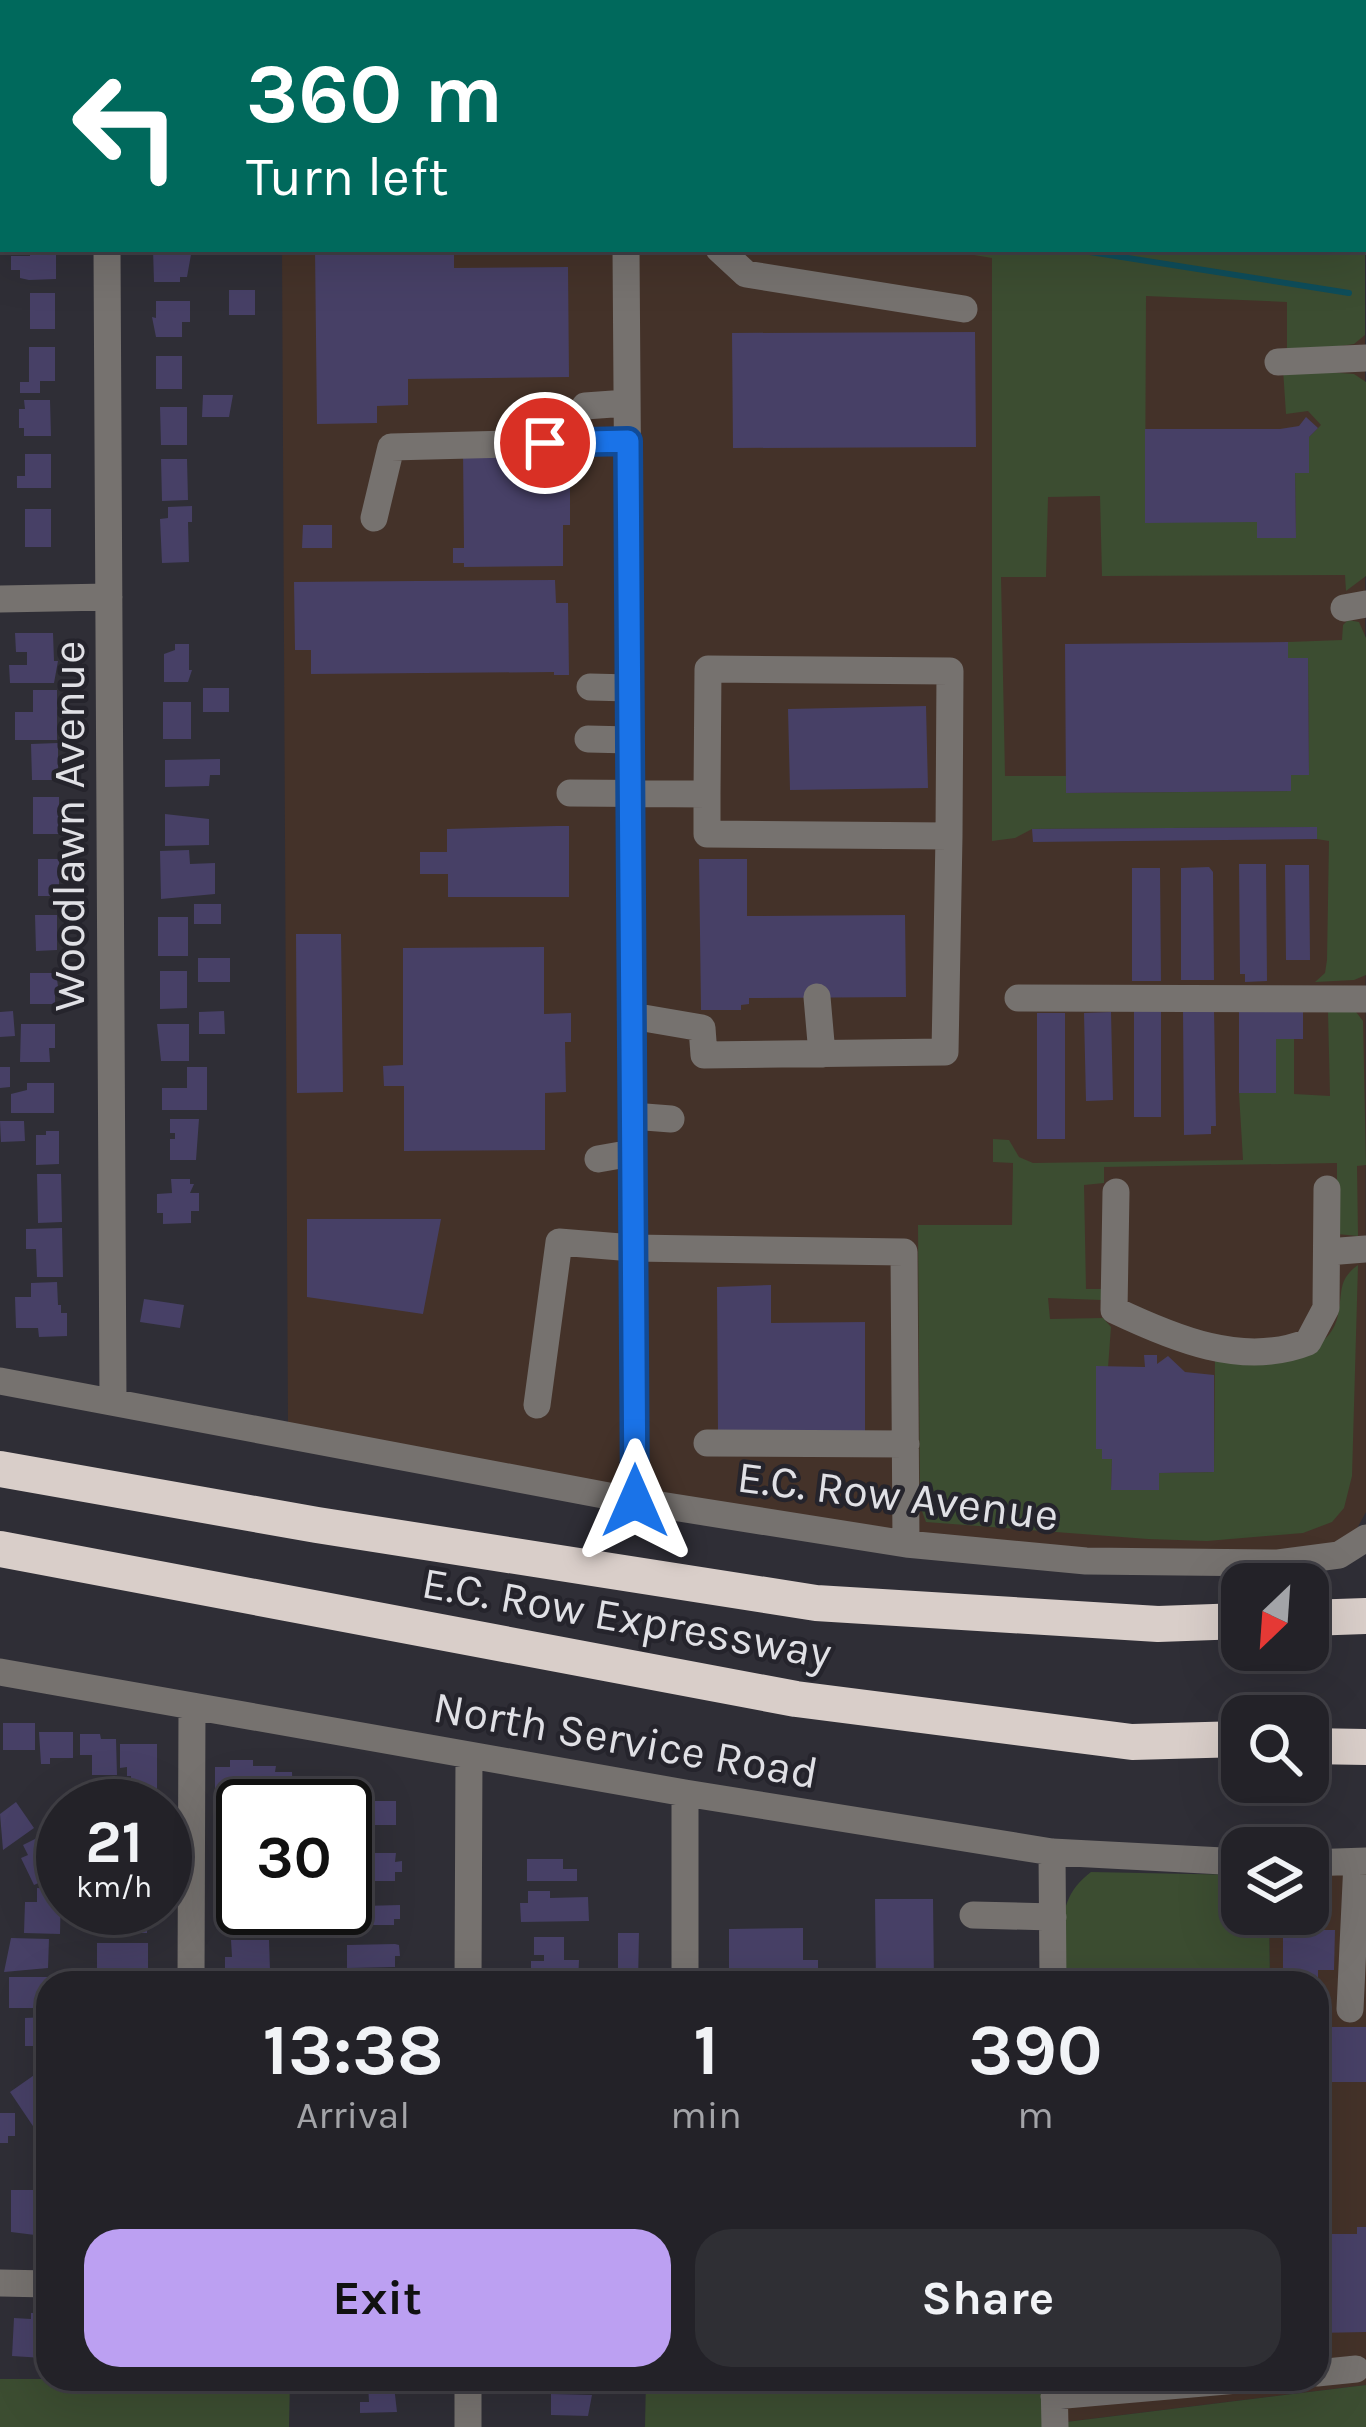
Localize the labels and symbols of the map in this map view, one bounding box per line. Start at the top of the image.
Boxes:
pin [494,392,596,494]
street label: Woodlawn Avenue [43,641,95,1011]
position arrow [572,1438,698,1564]
street label: E.C. Row Avenue [734,1450,1061,1541]
street label: E.C. Row Expressway [418,1556,836,1681]
north arrow [1221,1563,1329,1671]
street label: North Service Road [429,1681,822,1799]
speed limit sign: 30 [216,1779,372,1935]

